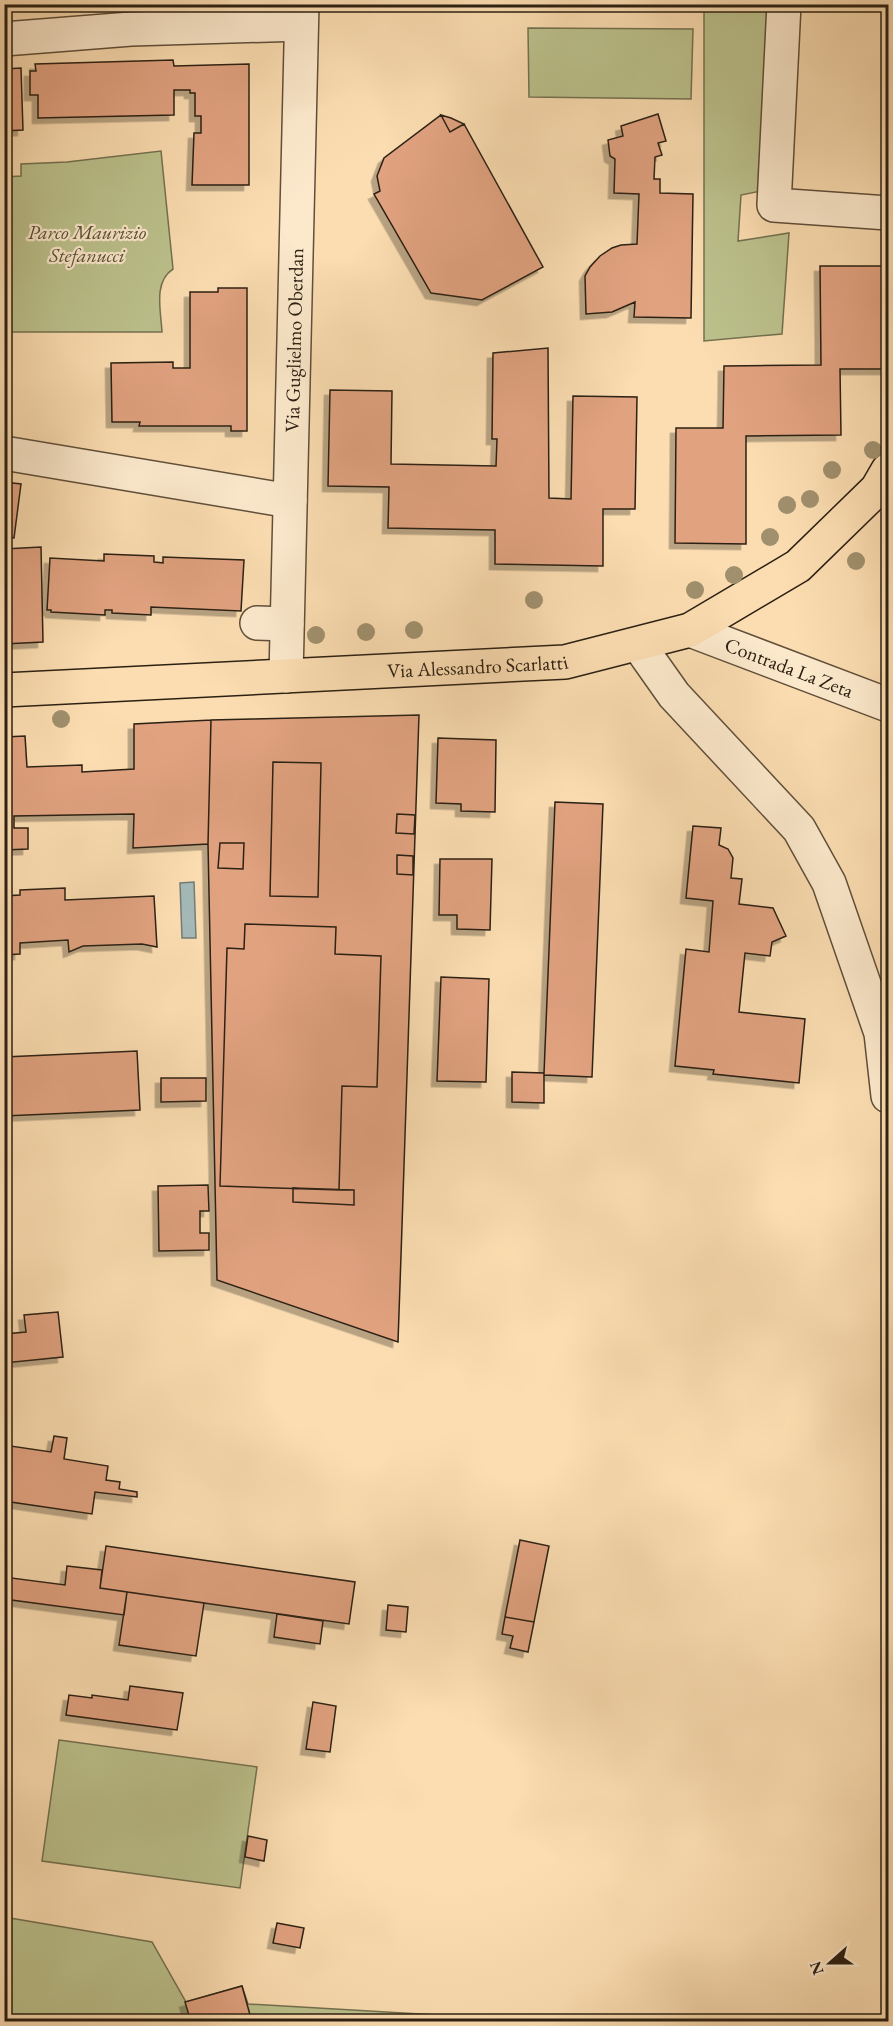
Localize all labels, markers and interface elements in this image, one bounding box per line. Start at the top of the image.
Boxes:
park label: Parco Maurizio Stefanucci [28,219,147,268]
street label: Via Guglielmo Oberdan [279,247,309,433]
street label: Contrada La Zeta [721,631,857,704]
street label: Via Alessandro Scarlatti [387,649,571,684]
north arrow [800,1933,860,1993]
text: N [804,1958,829,1978]

